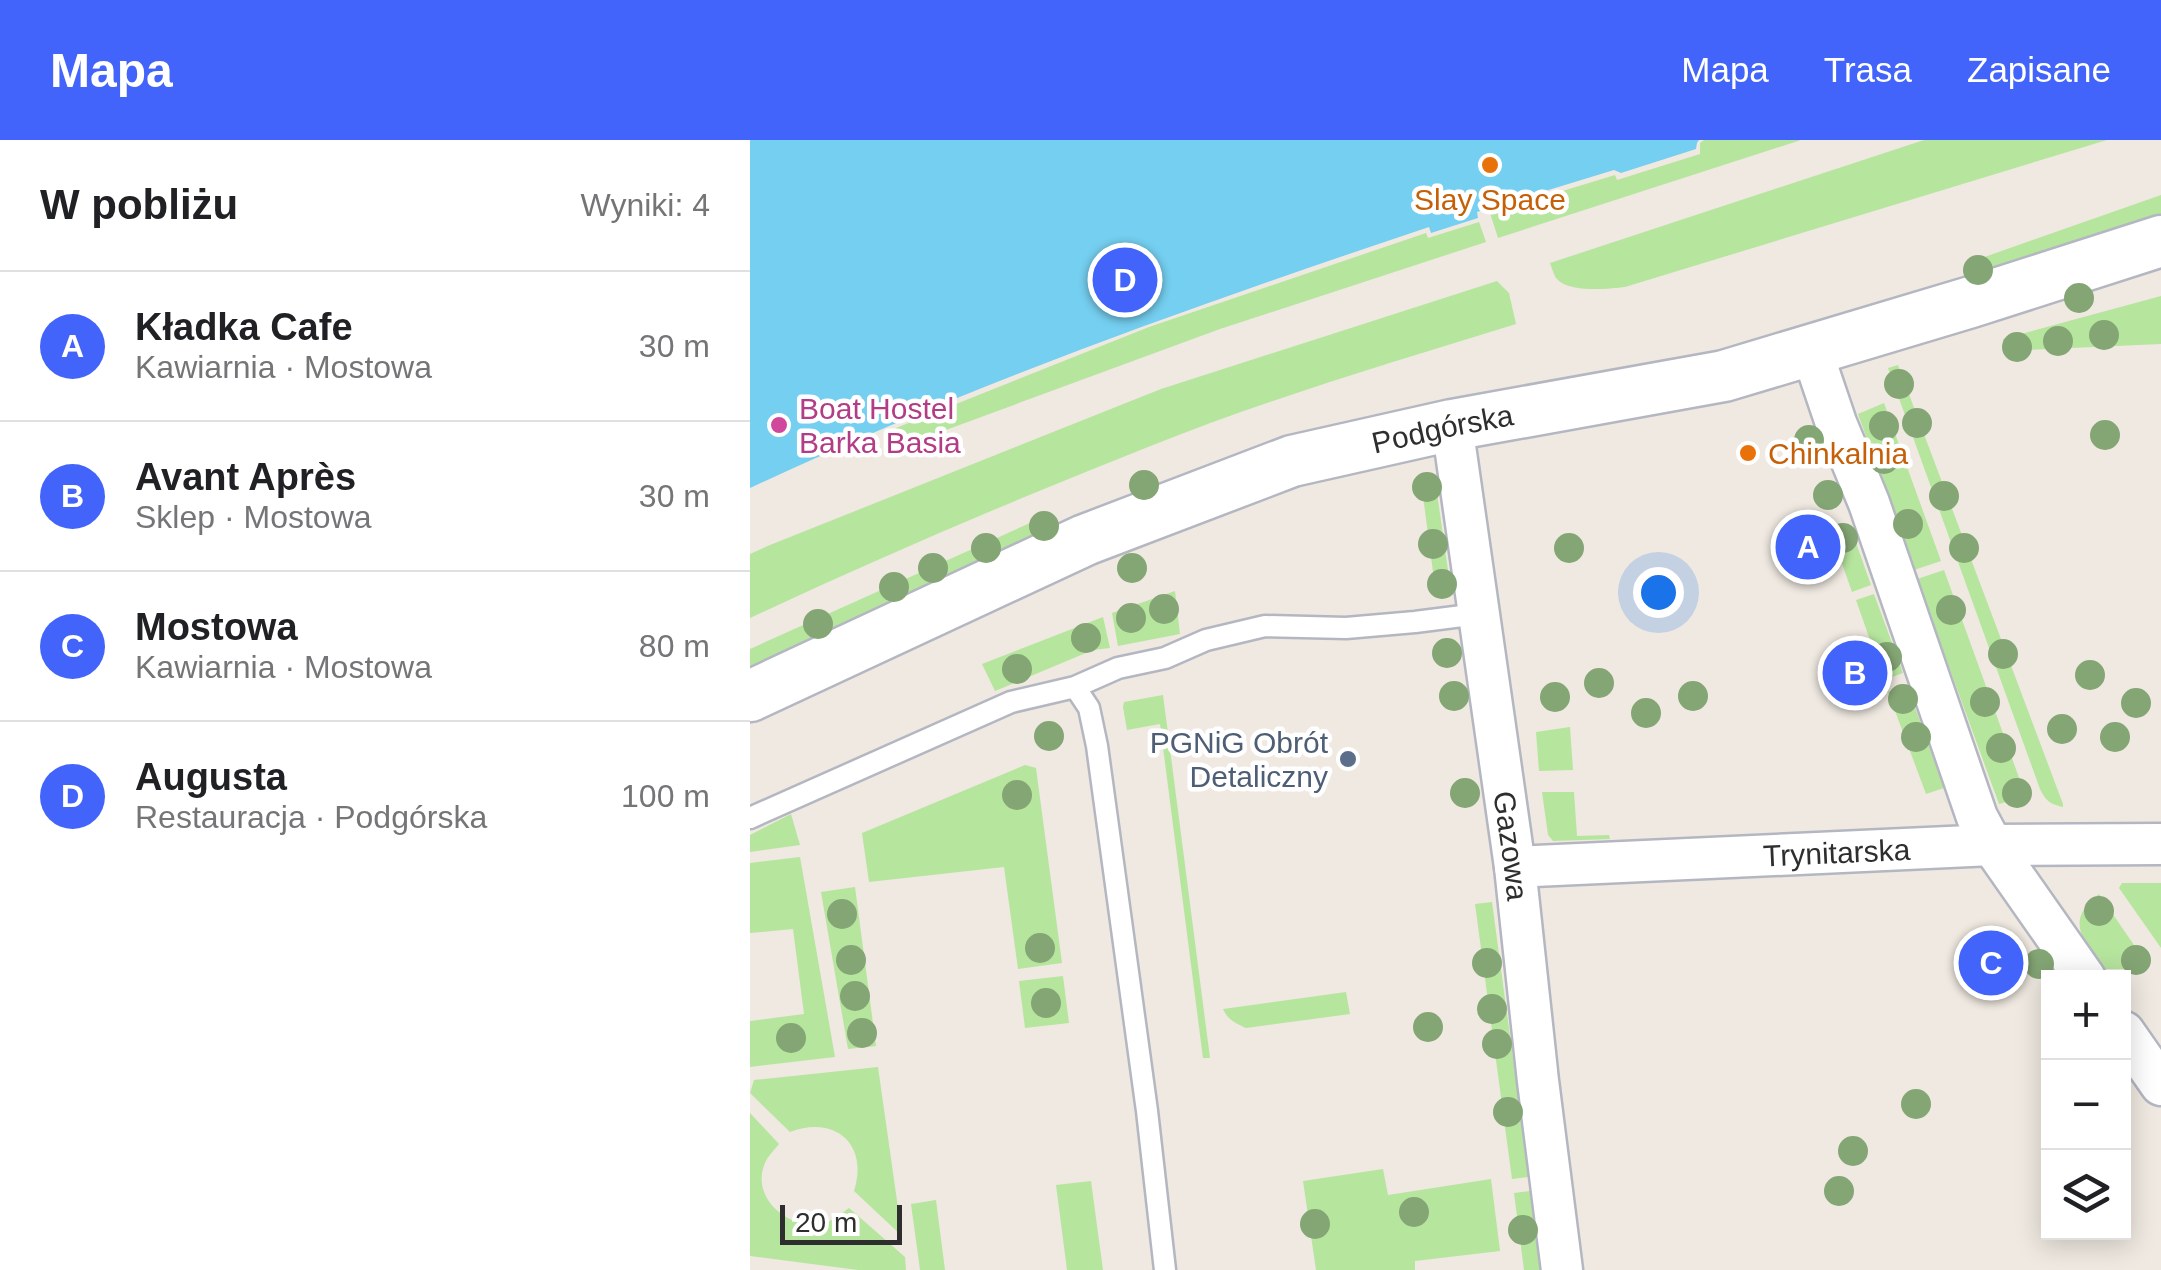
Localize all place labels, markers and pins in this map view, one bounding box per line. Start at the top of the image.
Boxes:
marker: Slay Space [1479,154,1501,176]
place label: Slay Space [1414,183,1566,216]
pin: D [1092,242,1158,318]
place label: Boat Hostel Barka Basia [799,392,961,459]
marker: Boat Hostel Barka Basia [768,414,790,436]
place label: Chinkalnia [1768,437,1908,470]
marker: Chinkalnia [1737,442,1759,464]
pin: A [1776,510,1840,584]
pin: B [1822,636,1888,710]
place label: PGNiG Obrót Detaliczny [1150,726,1329,793]
marker: PGNiG Obrót Detaliczny [1337,748,1359,770]
pin: C [1958,926,2024,1000]

